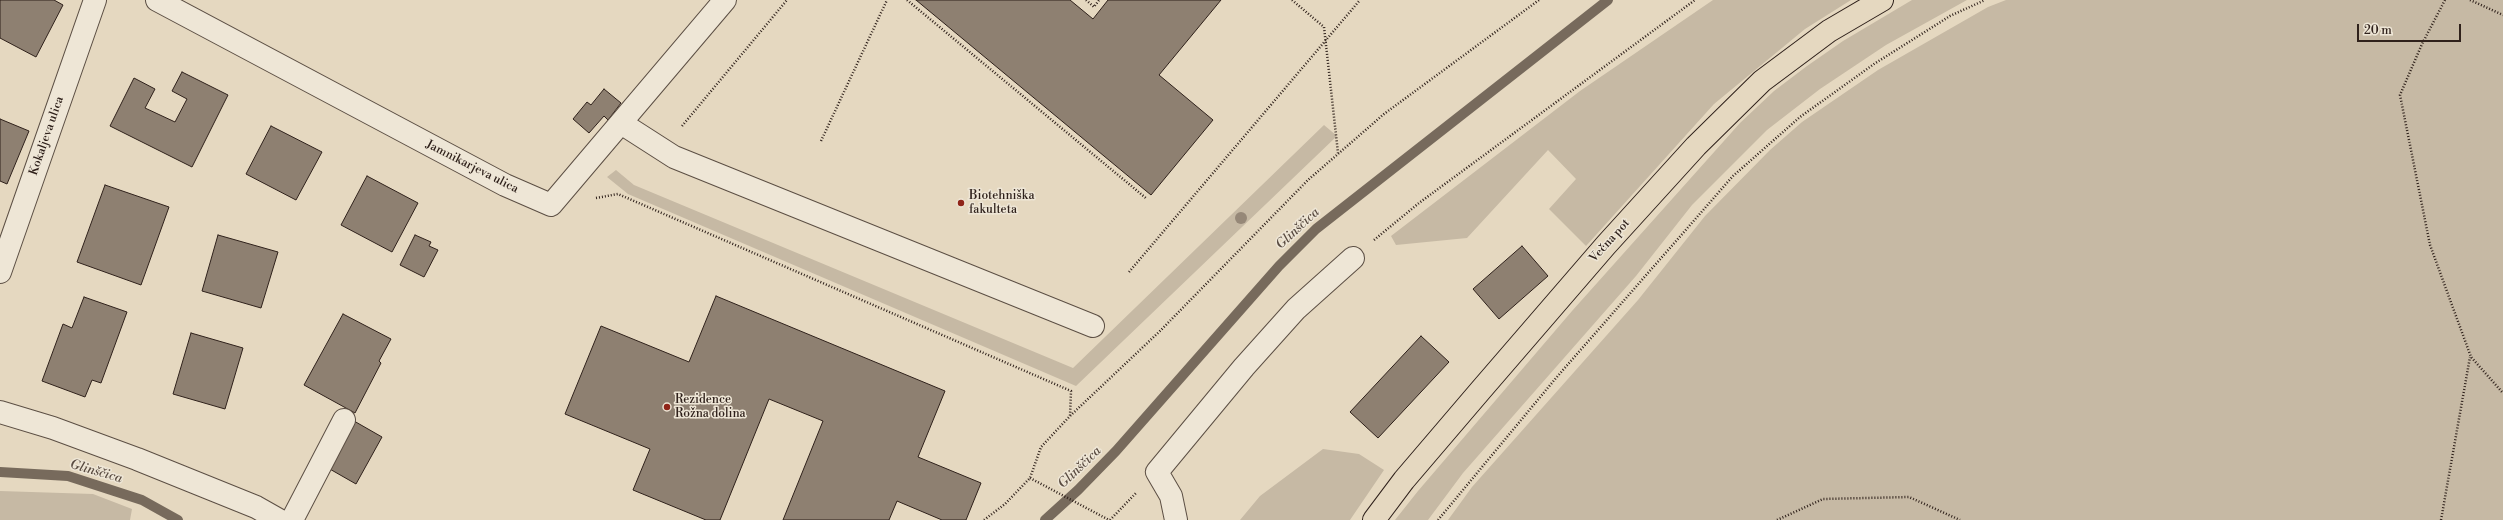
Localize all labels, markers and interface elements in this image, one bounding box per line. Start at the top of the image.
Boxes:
scale bar [2359,16,2463,42]
text: 20 m [2364,23,2392,38]
street label: Kokaljeva ulica [27,95,67,177]
street label: Jamnikarjeva ulica [423,137,521,197]
place label: Biotehniška fakulteta [969,189,1034,217]
marker: Biotehniška fakulteta [956,198,966,208]
water label: Glinščica [1273,205,1323,253]
street label: Večna pot [1587,216,1633,266]
place label: Rezidence Rožna dolina [675,393,746,421]
marker: Rezidence Rožna dolina [662,402,672,412]
water label: Glinščica [1055,444,1105,492]
water label: Glinščica [68,457,124,487]

